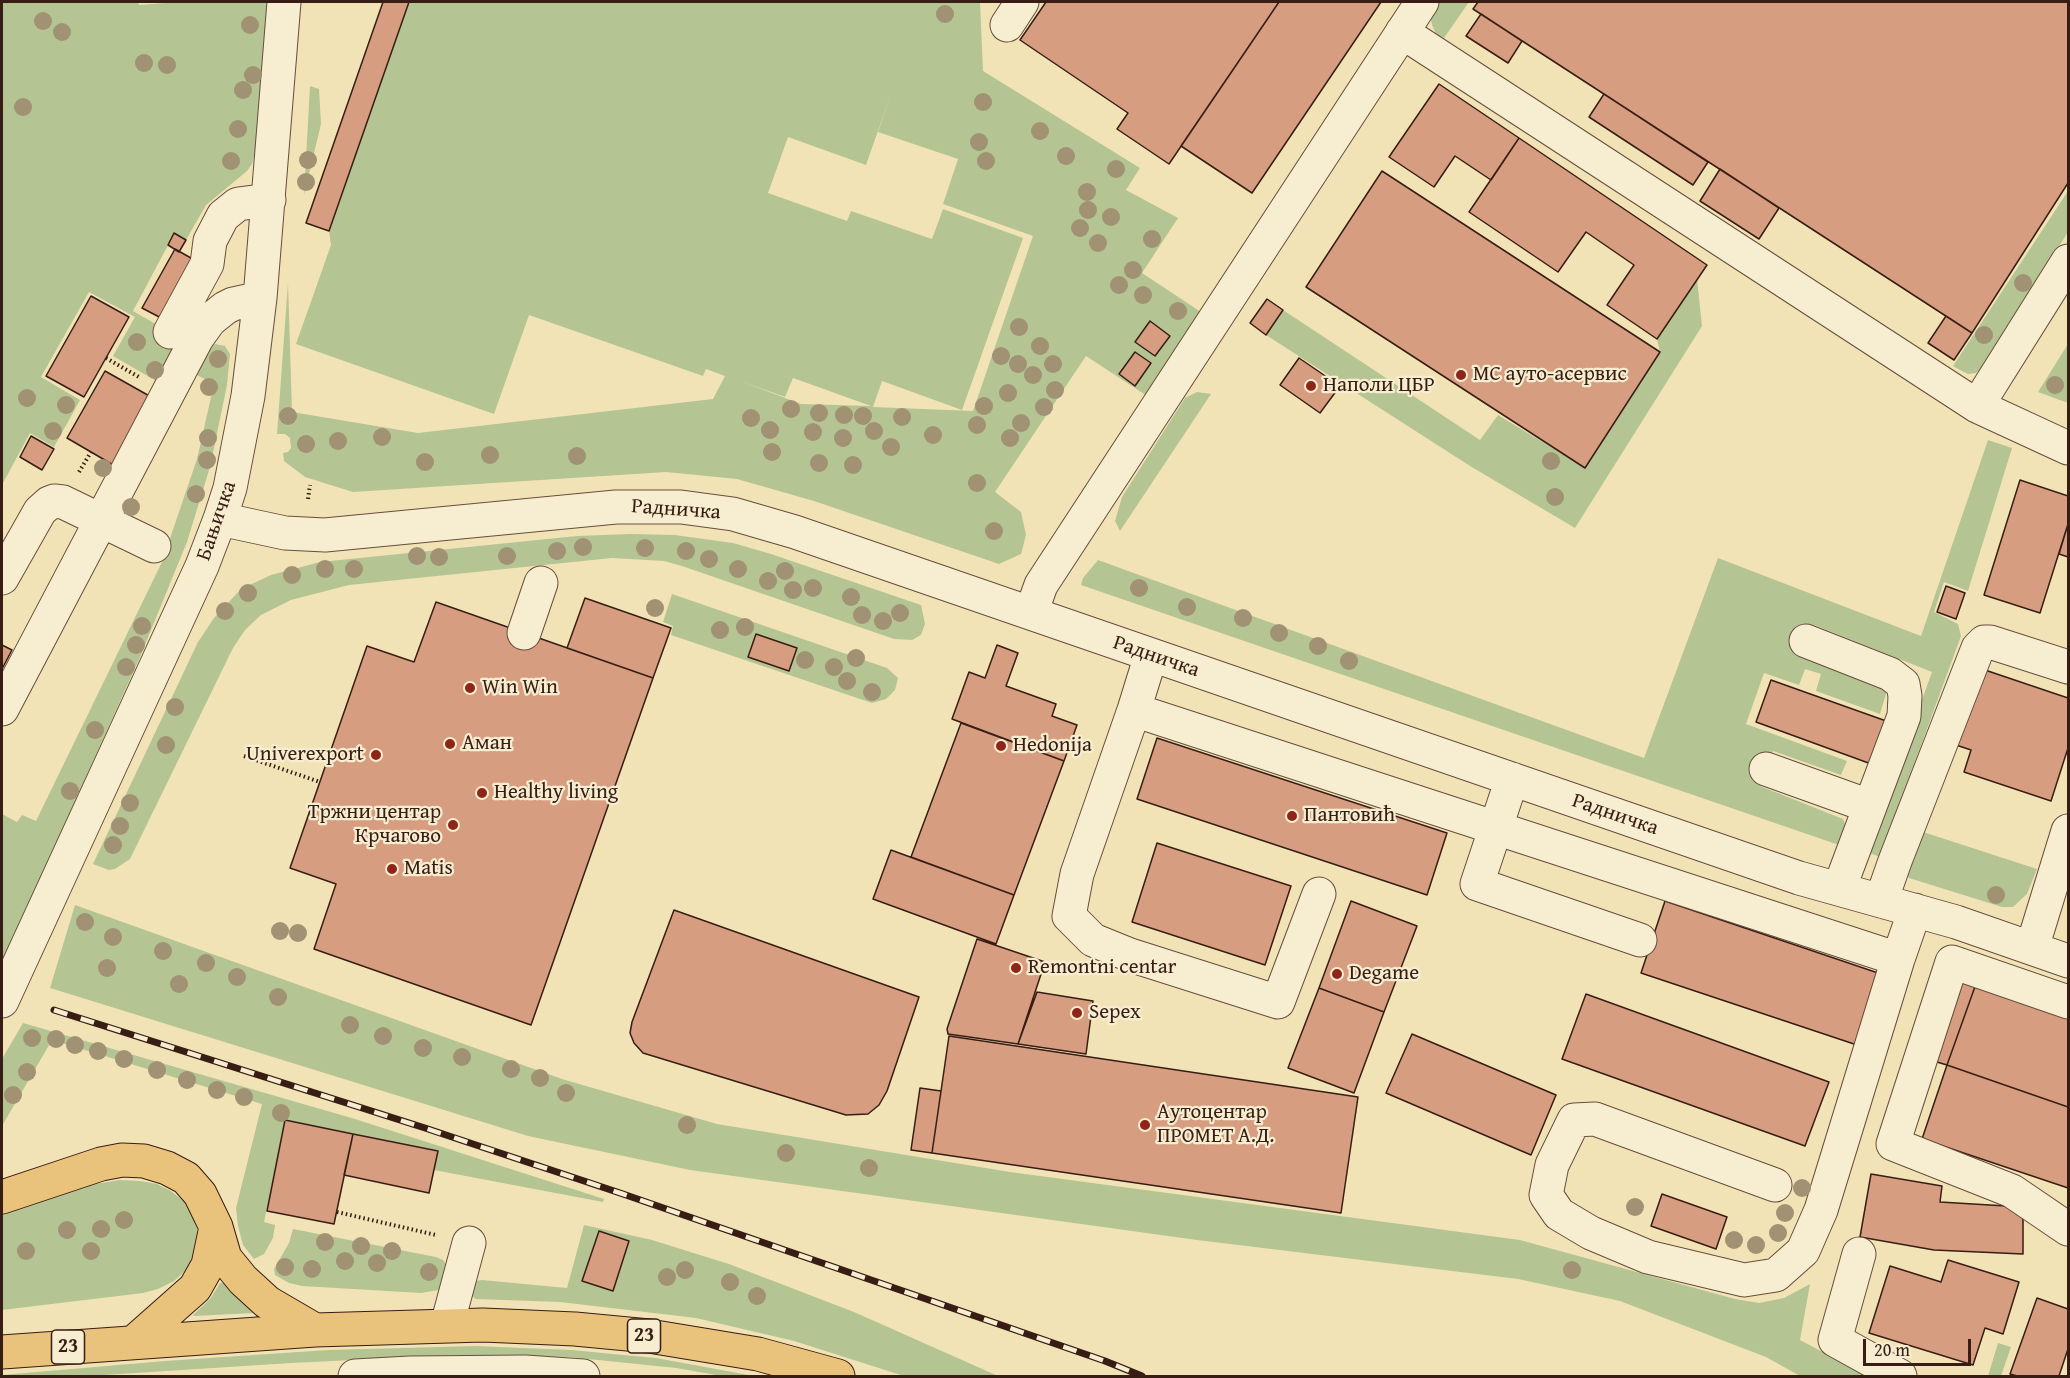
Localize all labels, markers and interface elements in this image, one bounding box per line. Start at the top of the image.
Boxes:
place label: МС ауто-асервис [1473,362,1627,388]
marker: МС ауто-асервис [1454,368,1468,382]
place label: Наполи ЦБР [1323,373,1435,399]
marker: Наполи ЦБР [1304,379,1318,393]
street label: Бањичка [192,478,242,564]
street label: Радничка [630,494,722,526]
street label: Радничка [1110,631,1202,683]
place label: Win Win [482,675,558,701]
marker: Win Win [463,681,477,695]
place label: Аман [462,731,512,757]
place label: Hedonija [1013,733,1092,759]
marker: Аман [443,737,457,751]
marker: Hedonija [994,739,1008,753]
place label: Univerexport [246,742,364,768]
marker: Univerexport [369,748,383,762]
place label: Healthy living [494,780,618,806]
marker: Healthy living [475,786,489,800]
street label: Радничка [1569,789,1661,841]
place label: Тржни центар Крчагово [308,800,441,850]
place label: Пантовић [1304,803,1395,829]
marker: Пантовић [1285,809,1299,823]
marker: Тржни центар Крчагово [446,818,460,832]
place label: Matis [404,856,453,882]
marker: Matis [385,862,399,876]
place label: Remontni centar [1028,955,1176,981]
marker: Remontni centar [1009,961,1023,975]
place label: Degame [1349,961,1419,987]
marker: Degame [1330,967,1344,981]
place label: Sepex [1089,1000,1141,1026]
marker: Sepex [1070,1006,1084,1020]
place label: Аутоцентар ПРОМЕТ А.Д. [1157,1100,1274,1150]
marker: Аутоцентар ПРОМЕТ А.Д. [1138,1118,1152,1132]
road number: 23 [628,1319,660,1353]
scale bar [1866,1327,1974,1365]
road number: 23 [52,1330,84,1364]
text: 20 m [1874,1336,1910,1363]

